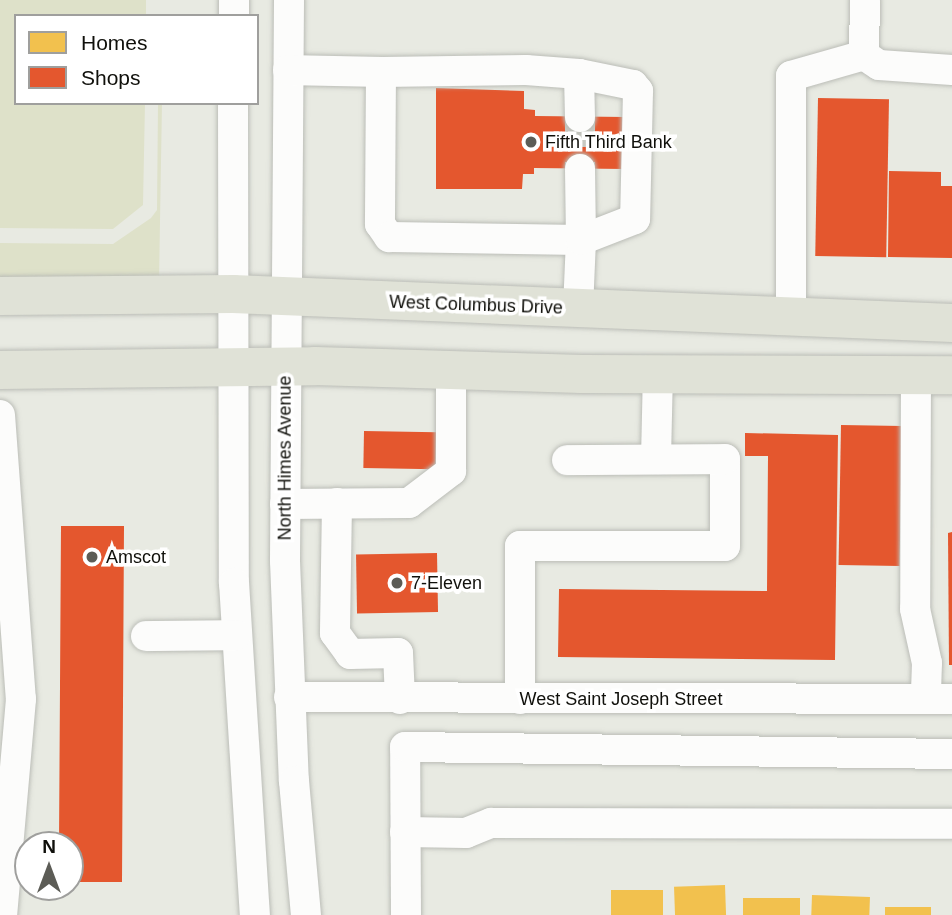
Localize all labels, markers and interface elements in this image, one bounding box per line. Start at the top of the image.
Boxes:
legend [14,14,259,105]
text: Homes [81,31,148,54]
text: Shops [81,66,141,89]
place label: Fifth Third Bank [545,131,672,153]
marker: Fifth Third Bank [523,134,539,150]
street label: West Columbus Drive [389,291,563,319]
street label: North Himes Avenue [274,375,296,541]
place label: Amscot [106,546,166,568]
marker: Amscot [84,549,100,565]
place label: 7-Eleven [411,572,482,594]
marker: 7-Eleven [389,575,405,591]
street label: West Saint Joseph Street [520,688,722,710]
north arrow [14,831,84,901]
text: N [42,836,56,857]

